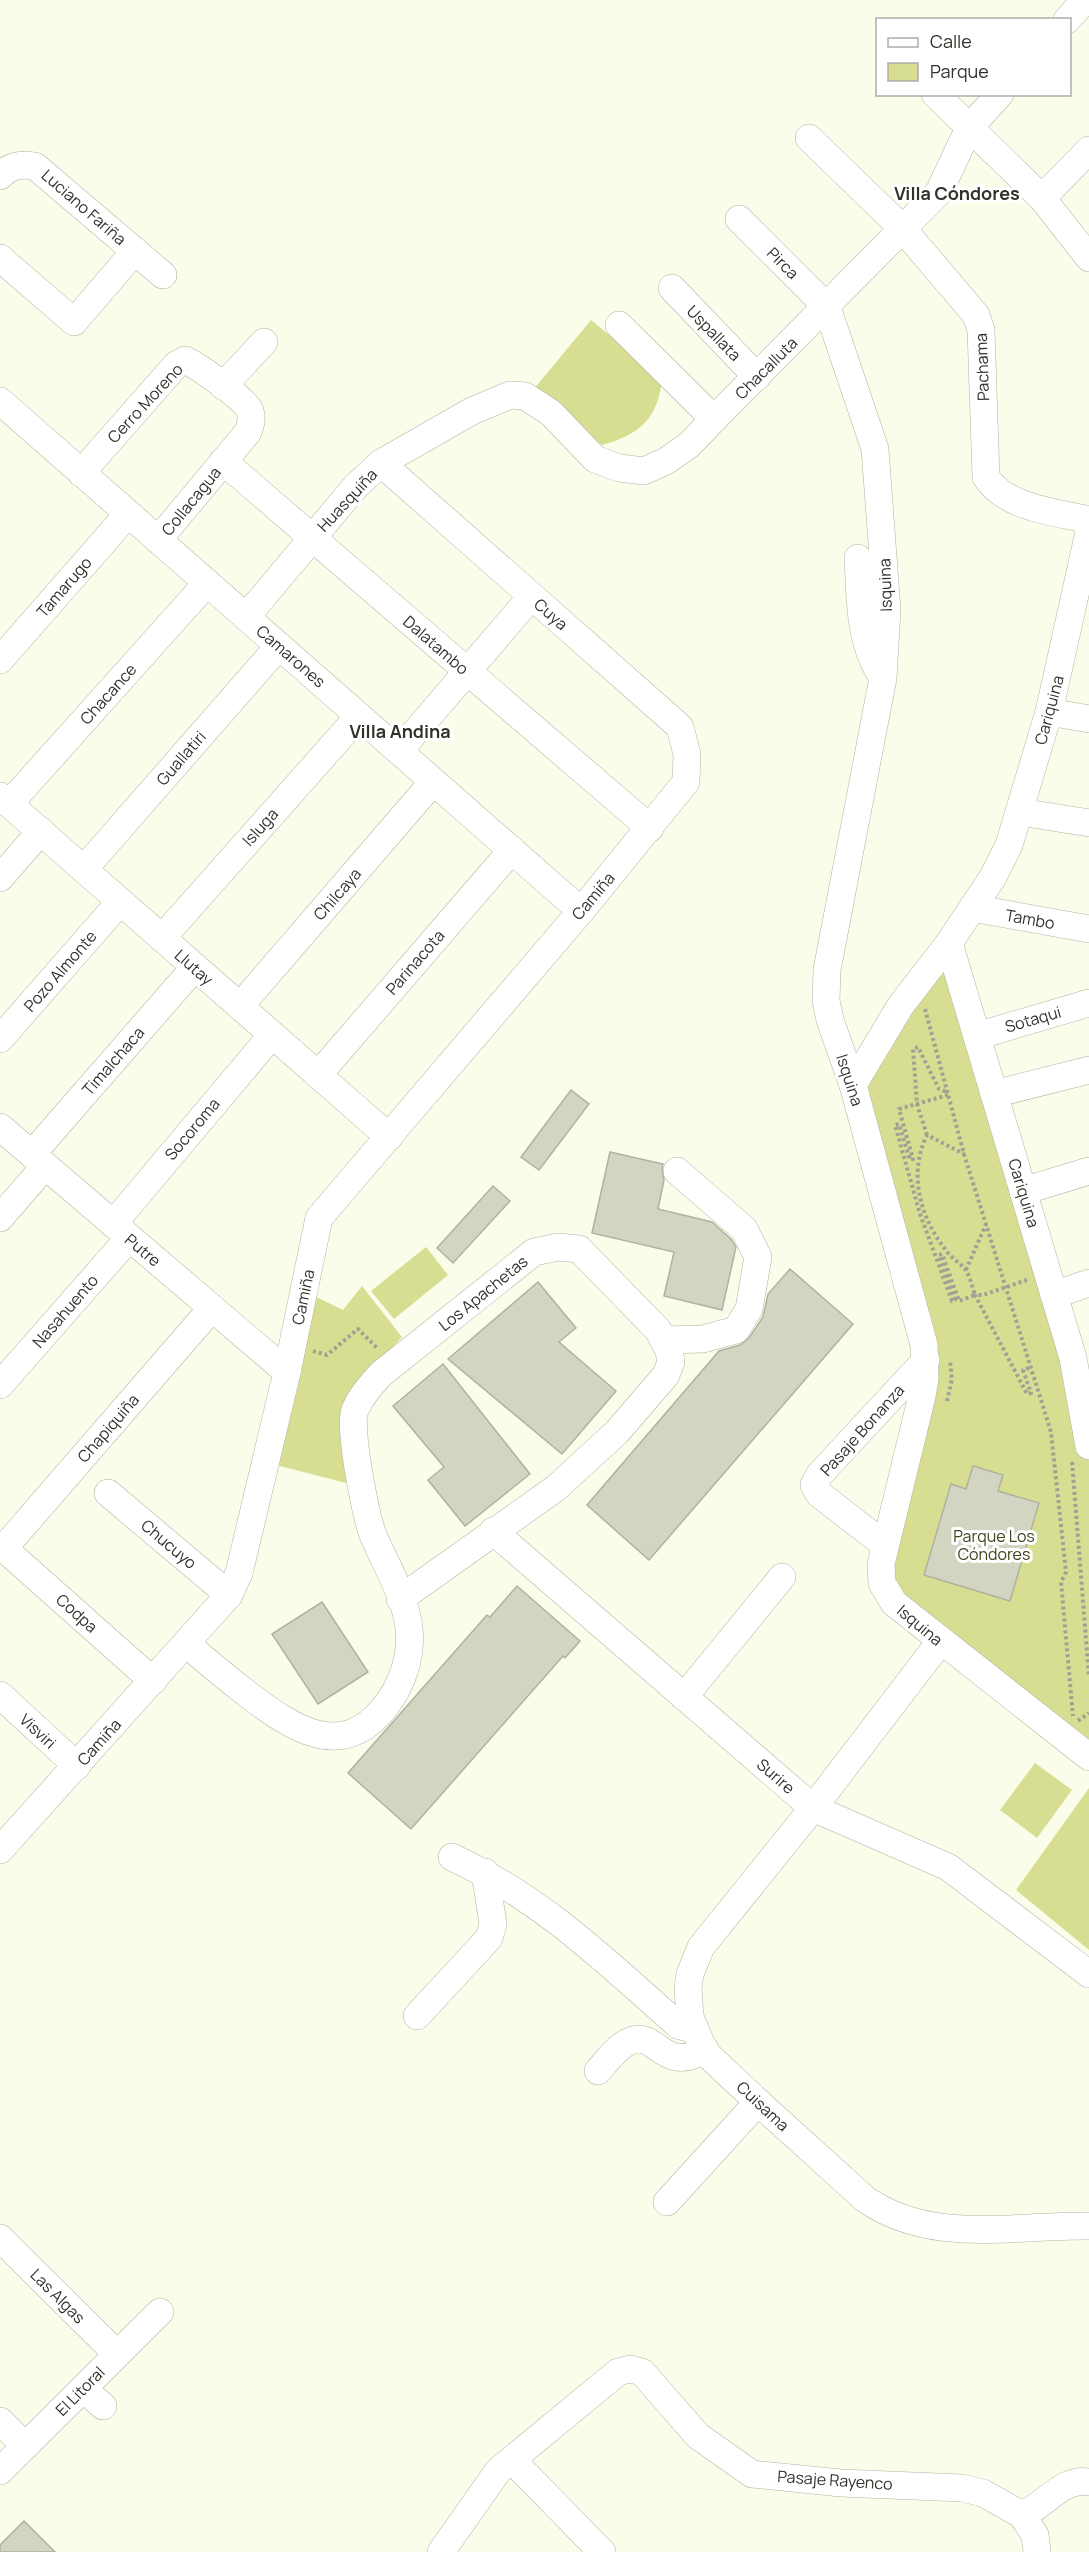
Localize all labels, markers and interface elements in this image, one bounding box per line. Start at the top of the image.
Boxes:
legend [876,18,1071,96]
text: Calle [930,29,972,53]
text: Parque [930,59,989,83]
street label: Luciano Fariña [37,164,131,250]
district label: Villa Cóndores [894,181,1020,205]
street label: Pirca [762,242,804,284]
street label: Uspallata [682,300,746,366]
street label: Chacalluta [730,332,802,404]
street label: Pachama [970,333,994,401]
street label: Cerro Moreno [102,358,188,448]
street label: Collacagua [156,462,226,540]
street label: Huasquiña [312,464,382,536]
street label: Tamarugo [31,552,97,622]
street label: Isquina [873,558,897,612]
street label: Cuya [529,593,573,635]
street label: Dalatambo [399,610,473,680]
street label: Camarones [252,620,330,692]
street label: Chacance [75,659,141,729]
street label: Cariquina [1029,673,1069,747]
district label: Villa Andina [349,719,451,743]
street label: Guallatiri [151,726,211,790]
street label: Isluga [237,803,283,851]
street label: Chilcaya [308,863,366,925]
street label: Camiña [567,867,619,925]
street label: Tambo [1004,904,1056,934]
street label: Parinacota [381,925,449,999]
street label: Pozo Almonte [19,926,101,1016]
street label: Llutay [170,944,218,990]
street label: Sotaqui [1002,1001,1064,1037]
street label: Timalchaca [77,1022,149,1100]
street label: Isquina [831,1051,869,1109]
street label: Socoroma [159,1093,225,1165]
street label: Cariquina [1003,1156,1045,1230]
street label: Putre [120,1229,166,1271]
street label: Los Apachetas [434,1250,532,1336]
street label: Camiña [286,1267,320,1327]
street label: Nasahuento [27,1270,103,1352]
street label: Pasaje Bonanza [815,1380,909,1480]
street label: Chapiquiña [72,1389,144,1467]
street label: Chucuyo [136,1514,202,1574]
park label: Parque Los Cóndores [953,1525,1035,1565]
street label: Codpa [52,1589,102,1637]
street label: Isquina [893,1599,947,1651]
street label: Visviri [15,1708,61,1754]
street label: Camiña [72,1714,126,1770]
street label: Surire [752,1753,800,1799]
street label: Cuisama [732,2076,794,2136]
street label: Las Algas [26,2264,90,2328]
street label: El Litoral [50,2361,110,2421]
street label: Pasaje Rayenco [777,2465,893,2495]

